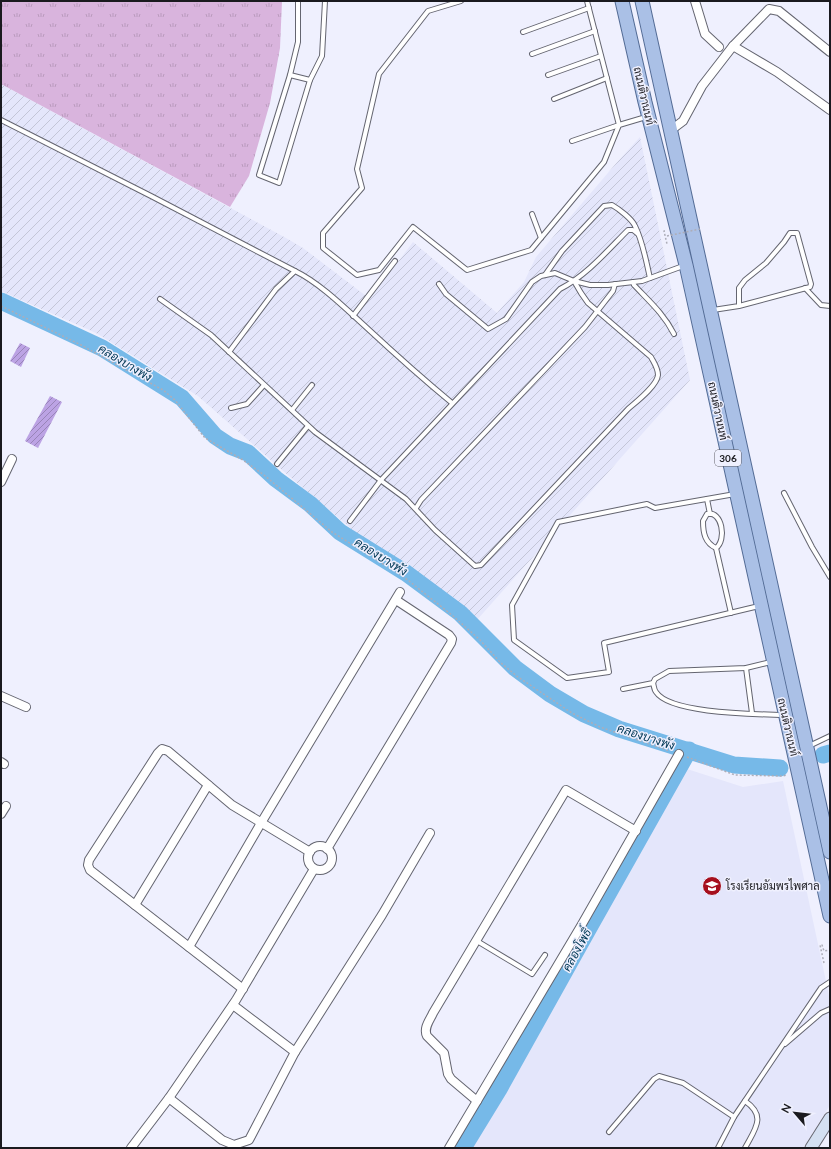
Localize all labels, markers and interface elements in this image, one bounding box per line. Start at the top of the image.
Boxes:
street label: ถนนติวานนท์ [631,65,658,126]
water label: คลองบางพัง [96,341,155,385]
street label: ถนนติวานนท์ [706,380,732,441]
road number: 306 [715,450,741,466]
water label: คลองบางพัง [352,534,411,579]
street label: ถนนติวานนท์ [775,696,802,757]
water label: คลองบางพัง [615,720,677,753]
school or university icon: โรงเรียนอัมพรไพศาล [701,875,723,897]
place label: โรงเรียนอัมพรไพศาล [725,878,820,892]
water label: คลองโพธิ์ [556,922,596,974]
north arrow [775,1093,815,1133]
text: N [778,1101,793,1115]

